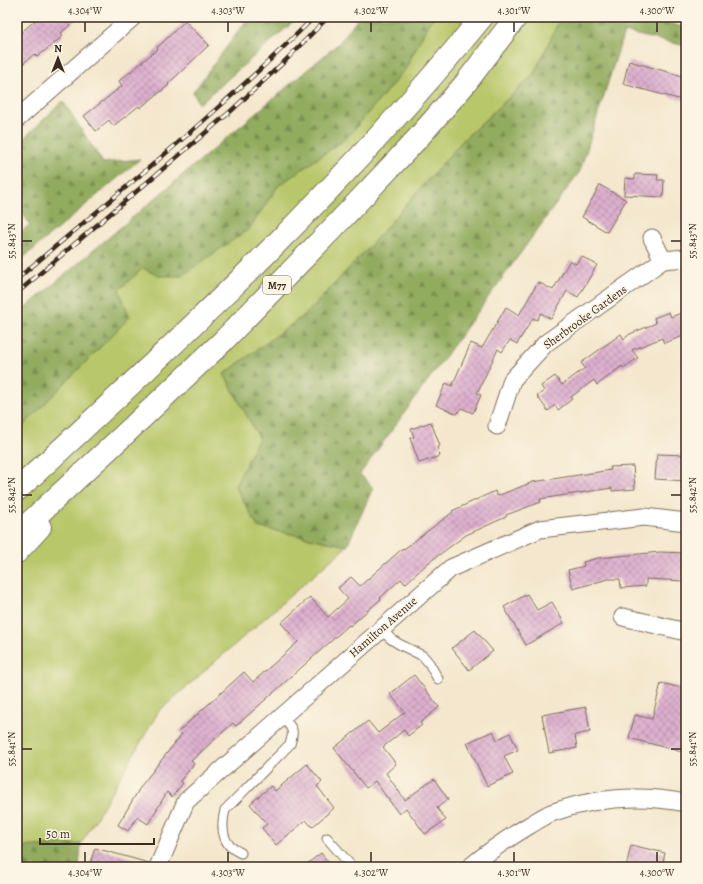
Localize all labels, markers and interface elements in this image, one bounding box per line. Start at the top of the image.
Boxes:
text: 4.304°W [68,4,103,17]
text: 4.303°W [211,4,245,17]
text: 4.302°W [354,4,389,17]
text: 4.301°W [498,4,531,17]
text: 4.300°W [640,4,675,17]
north arrow [38,38,78,78]
text: N [54,41,62,56]
text: 55.843°N [5,223,18,259]
text: 55.843°N [686,223,699,259]
road number: M77 [263,276,291,294]
street label: Sherbrooke Gardens [540,281,630,353]
text: 55.842°N [5,477,18,513]
text: 55.842°N [686,477,699,513]
street label: Hamilton Avenue [346,593,420,661]
text: 55.841°N [5,732,18,766]
text: 55.841°N [686,732,699,766]
scale bar [40,820,154,846]
text: 50 m [46,826,70,842]
text: 4.304°W [68,866,103,879]
text: 4.303°W [211,866,245,879]
text: 4.302°W [354,866,389,879]
text: 4.301°W [498,866,531,879]
text: 4.300°W [640,866,675,879]

